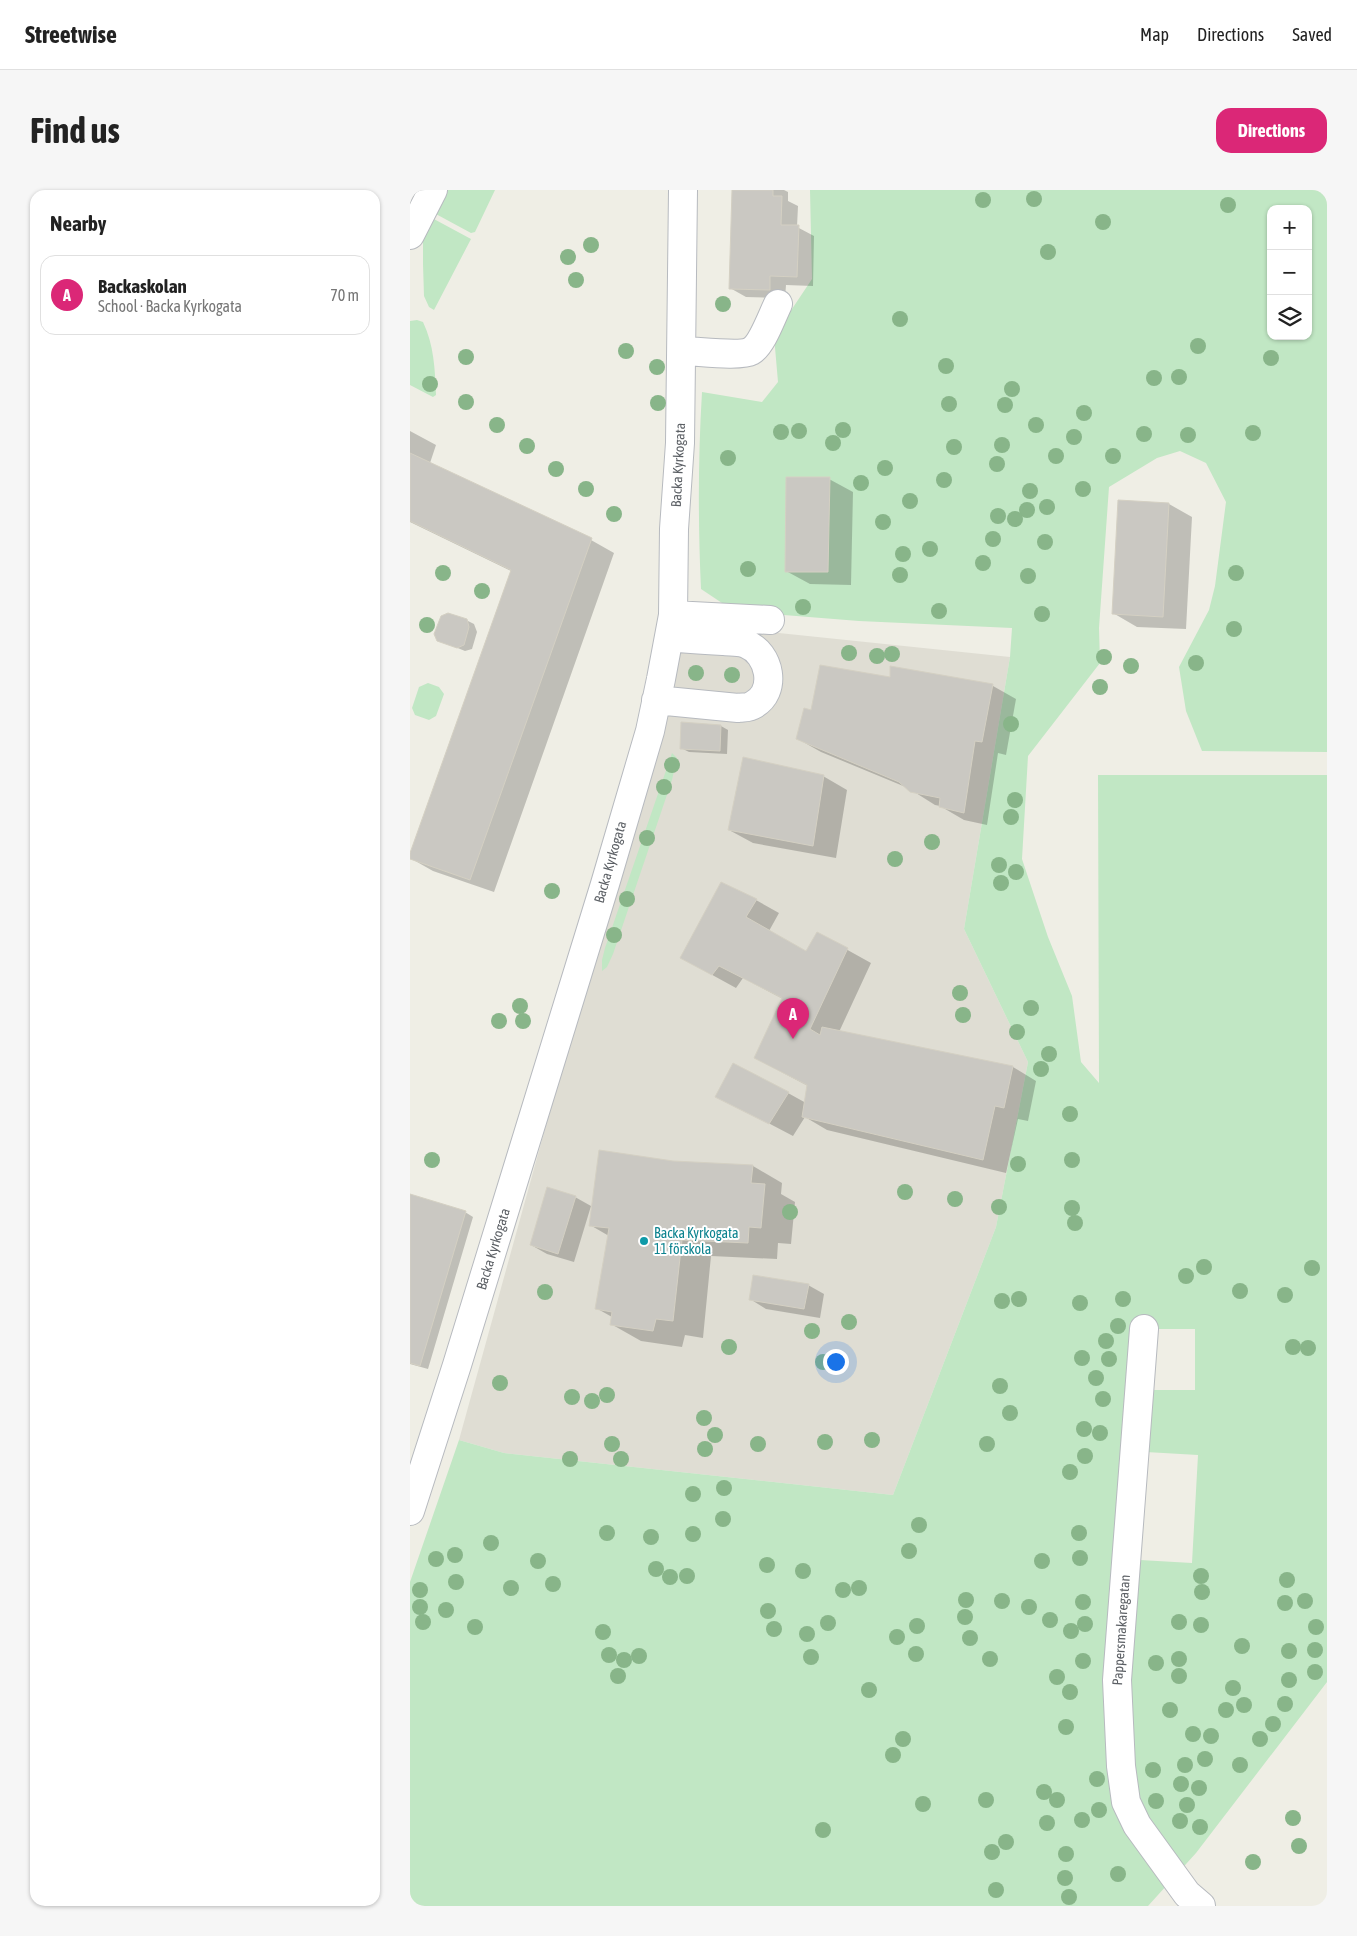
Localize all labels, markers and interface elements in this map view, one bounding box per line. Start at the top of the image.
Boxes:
text: Streetwise [25,21,117,48]
text: Map [1140,24,1169,45]
text: Directions [1197,24,1264,45]
text: Saved [1292,24,1332,45]
button: Directions [1216,108,1327,153]
text: Find us [30,110,120,150]
map controls [1267,205,1312,340]
button: + [1267,205,1312,250]
text: Nearby [50,211,106,235]
button: − [1267,250,1312,295]
text: Backaskolan [98,275,187,297]
text: A [63,286,71,304]
text: 70 m [330,286,359,304]
button: layers [1267,295,1312,340]
text: School · Backa Kyrkogata [98,297,242,315]
street label: Backa Kyrkogata [668,422,688,508]
street label: Backa Kyrkogata [591,819,629,905]
pin: A [777,998,809,1039]
street label: Backa Kyrkogata [473,1206,513,1292]
place label: Backa Kyrkogata 11 förskola [654,1225,739,1257]
marker: Backa Kyrkogata 11 förskola [638,1235,650,1247]
your location [823,1349,849,1375]
street label: Pappersmakaregatan [1109,1574,1133,1686]

